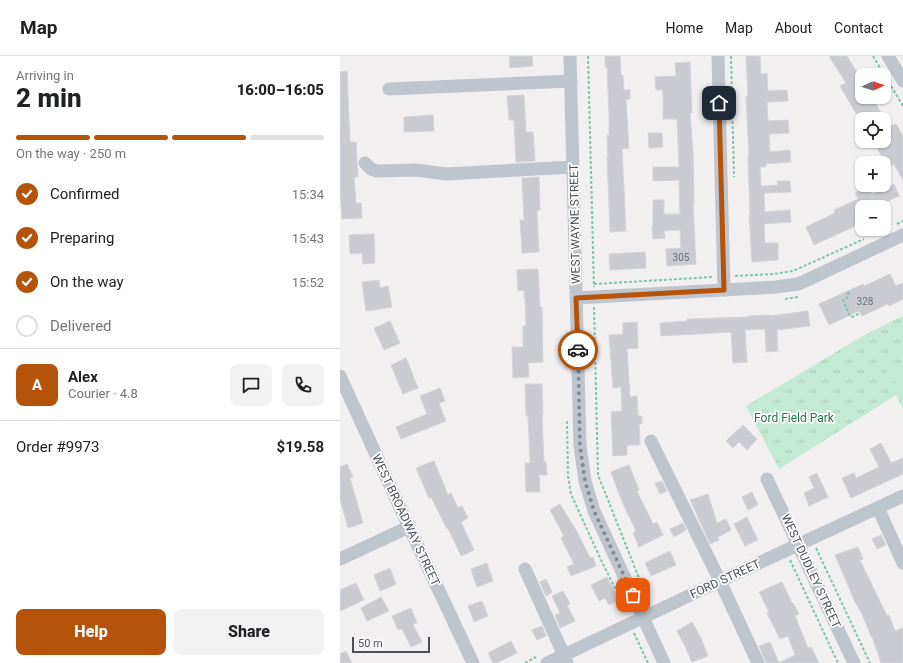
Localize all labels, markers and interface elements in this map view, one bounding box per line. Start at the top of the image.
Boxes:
text: Map [20,16,58,39]
text: Home [665,20,703,36]
text: Map [725,20,753,36]
text: About [775,20,812,36]
text: Contact [834,20,883,36]
text: Arriving in [16,68,74,83]
north arrow [855,68,891,104]
map controls [855,68,891,236]
text: 16:00–16:05 [237,81,324,99]
text: 2 min [16,83,82,113]
pin [702,86,736,120]
icon: home [708,92,730,114]
button: locate [855,112,891,148]
text: On the way · 250 m [16,146,126,161]
button: + [855,156,891,192]
street label: WEST WAYNE STREET [567,164,583,284]
icon: check [16,183,38,205]
text: Confirmed [50,185,120,203]
text: 15:34 [292,187,324,202]
button: − [855,200,891,236]
icon: check [16,227,38,249]
text: Preparing [50,229,114,247]
text: 15:43 [292,231,324,246]
house number: 305 [673,252,690,263]
icon: check [16,271,38,293]
text: On the way [50,273,124,291]
text: 15:52 [292,275,324,290]
house number: 328 [857,296,874,307]
text: Delivered [50,317,112,335]
courier [558,330,598,370]
icon: car [567,339,589,361]
button: chat [230,364,272,406]
button: phone [282,364,324,406]
text: Alex [68,368,98,386]
text: A [32,376,42,394]
text: Courier · 4.8 [68,386,138,401]
park label: Ford Field Park [754,411,835,425]
text: Order #9973 [16,438,99,456]
text: $19.58 [277,438,324,456]
street label: WEST BROADWAY STREET [369,452,443,588]
street label: WEST DUDLEY STREET [778,512,844,630]
street label: FORD STREET [688,557,762,601]
pin [616,578,650,612]
icon: bag [622,584,644,606]
button: Help [16,609,166,655]
button: Share [174,609,324,655]
scale bar [352,635,430,654]
text: 50 m [358,637,383,650]

